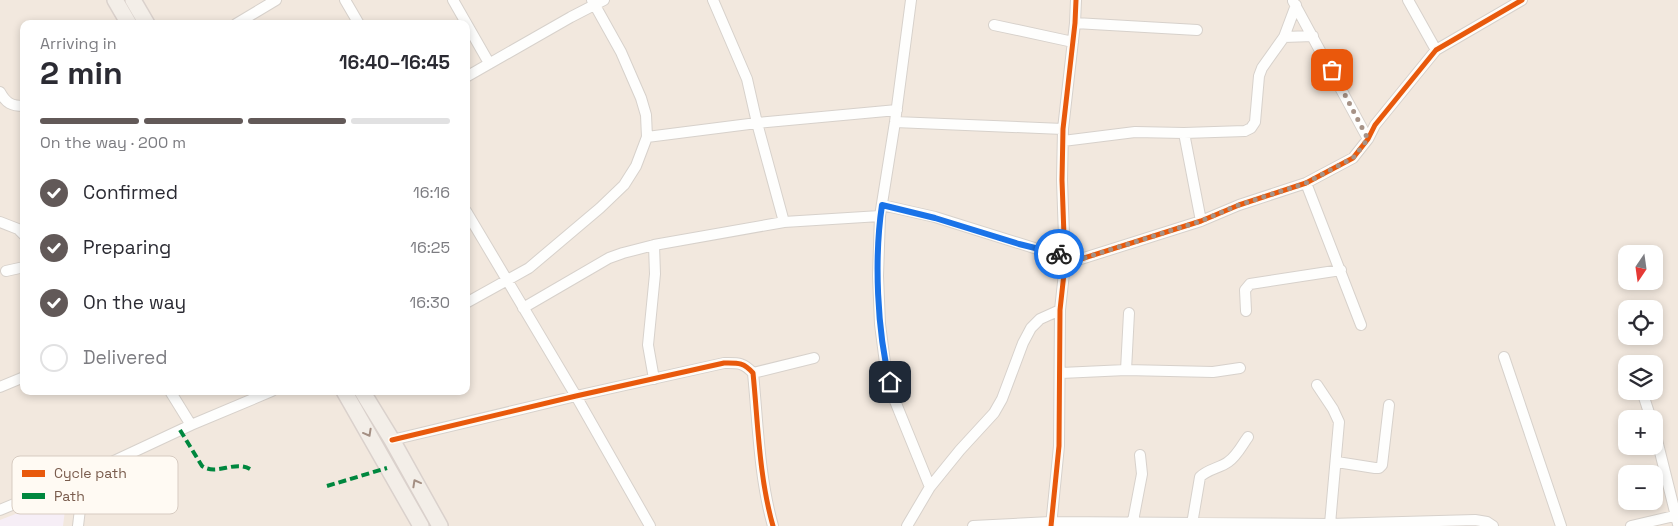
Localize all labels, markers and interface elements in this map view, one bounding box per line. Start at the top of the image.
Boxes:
text: Arriving in [40,33,117,54]
pin [1311,49,1353,91]
text: 16:40–16:45 [339,50,450,75]
text: 2 min [40,53,123,93]
icon: bag [1318,56,1346,84]
text: On the way · 200 m [40,132,186,153]
icon: check [40,179,68,207]
text: Confirmed [83,180,178,205]
text: 16:16 [413,182,450,203]
courier [1034,229,1084,279]
icon: check [40,234,68,262]
text: Preparing [83,235,171,260]
text: 16:25 [410,237,450,258]
icon: bike [1045,240,1073,268]
north arrow [1618,245,1662,290]
map controls [1618,245,1663,510]
icon: check [40,289,68,317]
text: On the way [83,290,186,315]
text: 16:30 [410,292,450,313]
button: locate [1618,300,1663,345]
text: Delivered [83,345,168,370]
button: layers [1618,355,1663,400]
pin [869,361,911,403]
icon: home [876,368,904,396]
button: + [1618,410,1663,455]
one-way arrow [362,428,372,437]
legend [12,456,178,514]
text: Cycle path [54,464,127,482]
button: − [1618,465,1663,510]
one-way arrow [412,480,422,489]
text: Path [54,487,85,505]

